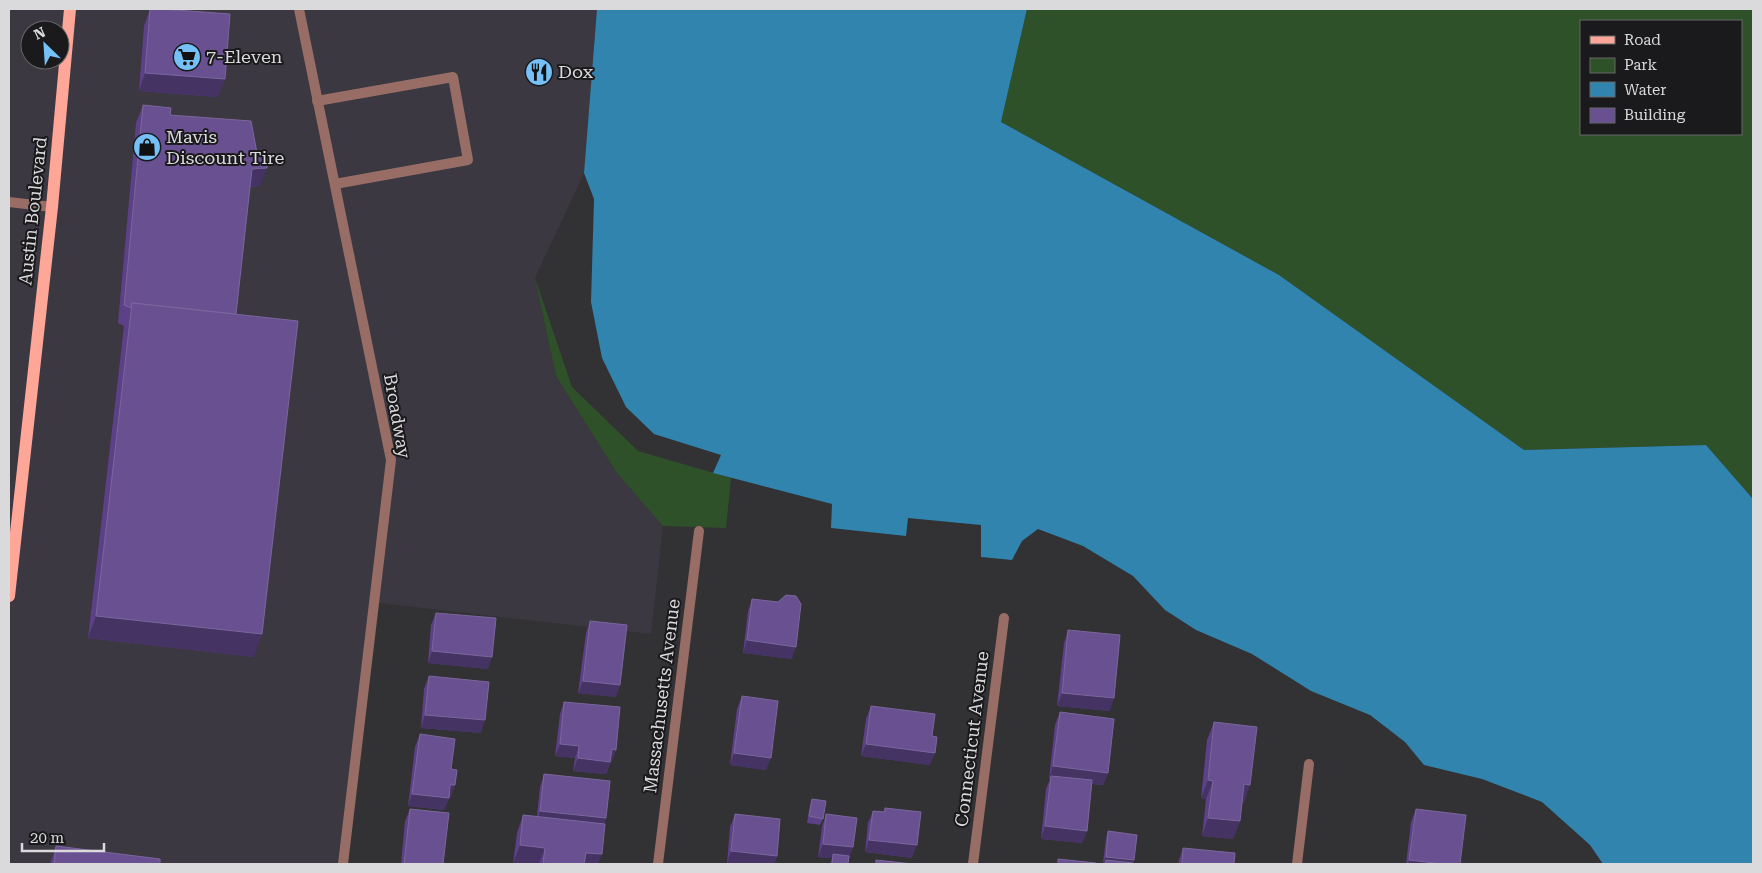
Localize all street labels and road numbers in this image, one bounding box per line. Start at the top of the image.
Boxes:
street label: Austin Boulevard [14,135,51,286]
street label: Broadway [380,372,415,460]
street label: Massachusetts Avenue [639,598,684,794]
street label: Connecticut Avenue [950,650,993,828]

